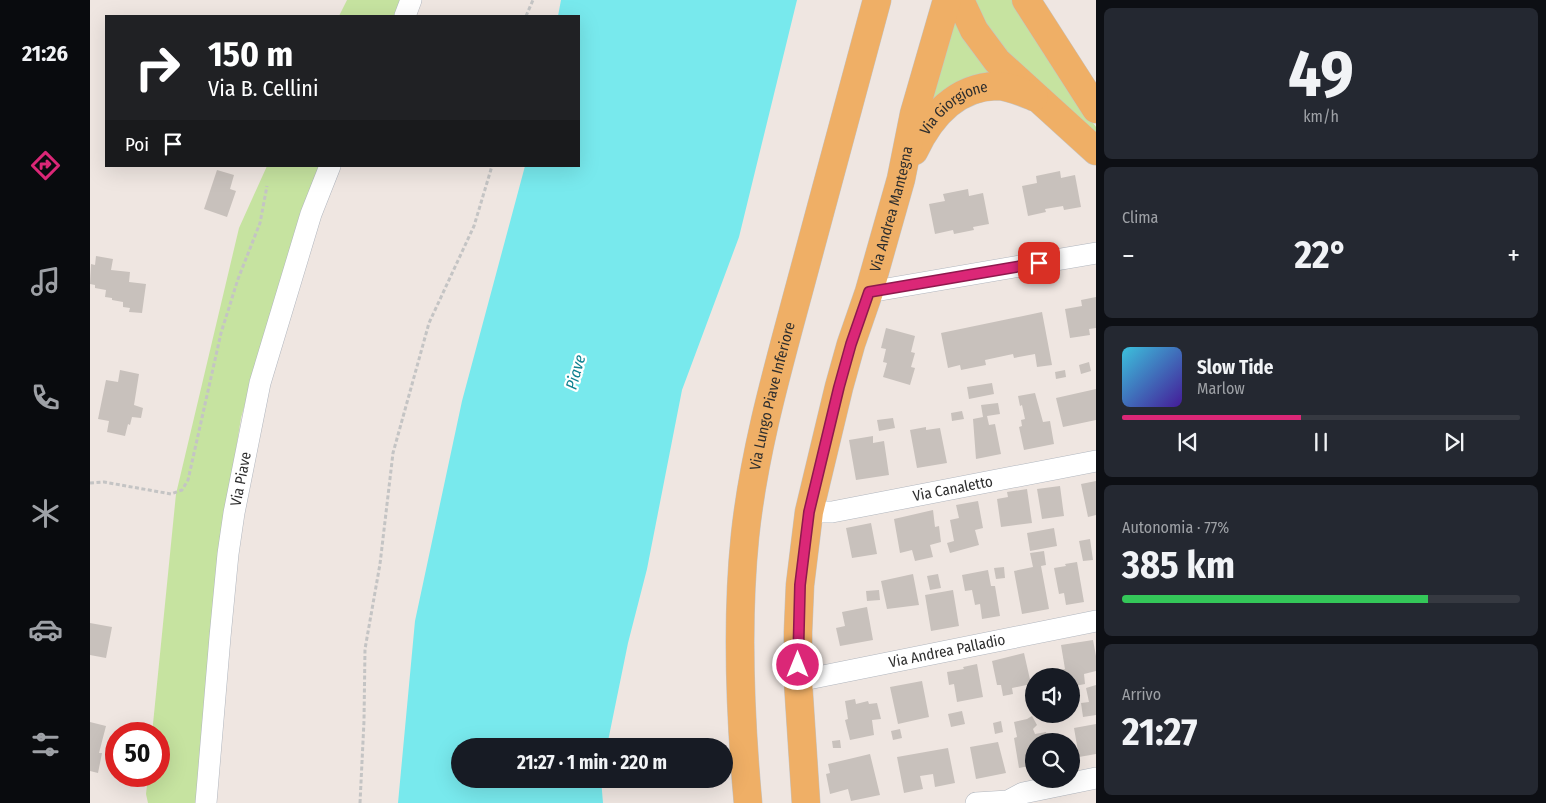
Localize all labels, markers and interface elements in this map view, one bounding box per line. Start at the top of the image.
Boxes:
text: 150 m [208,33,293,75]
icon: right [125,35,190,100]
text: 49 [1288,35,1354,113]
text: 21:26 [22,40,68,67]
text: Via B. Cellini [208,75,318,102]
street label: Via Giorgione [916,78,989,138]
text: km/h [1303,107,1339,126]
icon: arrive [159,130,187,158]
text: Poi [125,133,149,156]
street label: Via Andrea Mantegna [866,145,916,274]
icon: directions [28,148,63,183]
text: Clima [1122,208,1158,227]
text: 22° [1294,232,1347,278]
text: − [1122,239,1135,272]
text: + [1507,239,1520,272]
pin [1018,242,1060,284]
icon: arrive [1025,249,1053,277]
icon: music [28,264,63,299]
street label: Via Lungo Piave Inferiore [746,320,799,472]
water label: Piave [562,352,590,392]
text: Slow Tide [1197,356,1273,379]
text: Marlow [1197,379,1245,398]
icon: phone [28,380,63,415]
icon: previous [1174,428,1202,456]
icon: pause [1307,428,1335,456]
icon: next [1440,428,1468,456]
street label: Via Piave [227,450,255,508]
street label: Via Canaletto [911,472,994,505]
icon: climate [28,496,63,531]
text: Autonomia · 77% [1122,518,1229,537]
text: 385 km [1122,542,1235,588]
icon: car [28,612,63,647]
street label: Via Andrea Palladio [887,630,1007,672]
position arrow [771,638,823,690]
map controls [1025,668,1080,788]
button: sound [1025,668,1080,723]
text: Arrivo [1122,685,1161,704]
text: 21:27 [1122,709,1197,755]
speed limit sign: 50 [105,722,170,787]
icon: filters [28,727,63,762]
button: search [1025,733,1080,788]
text: 21:27 · 1 min · 220 m [517,751,667,774]

